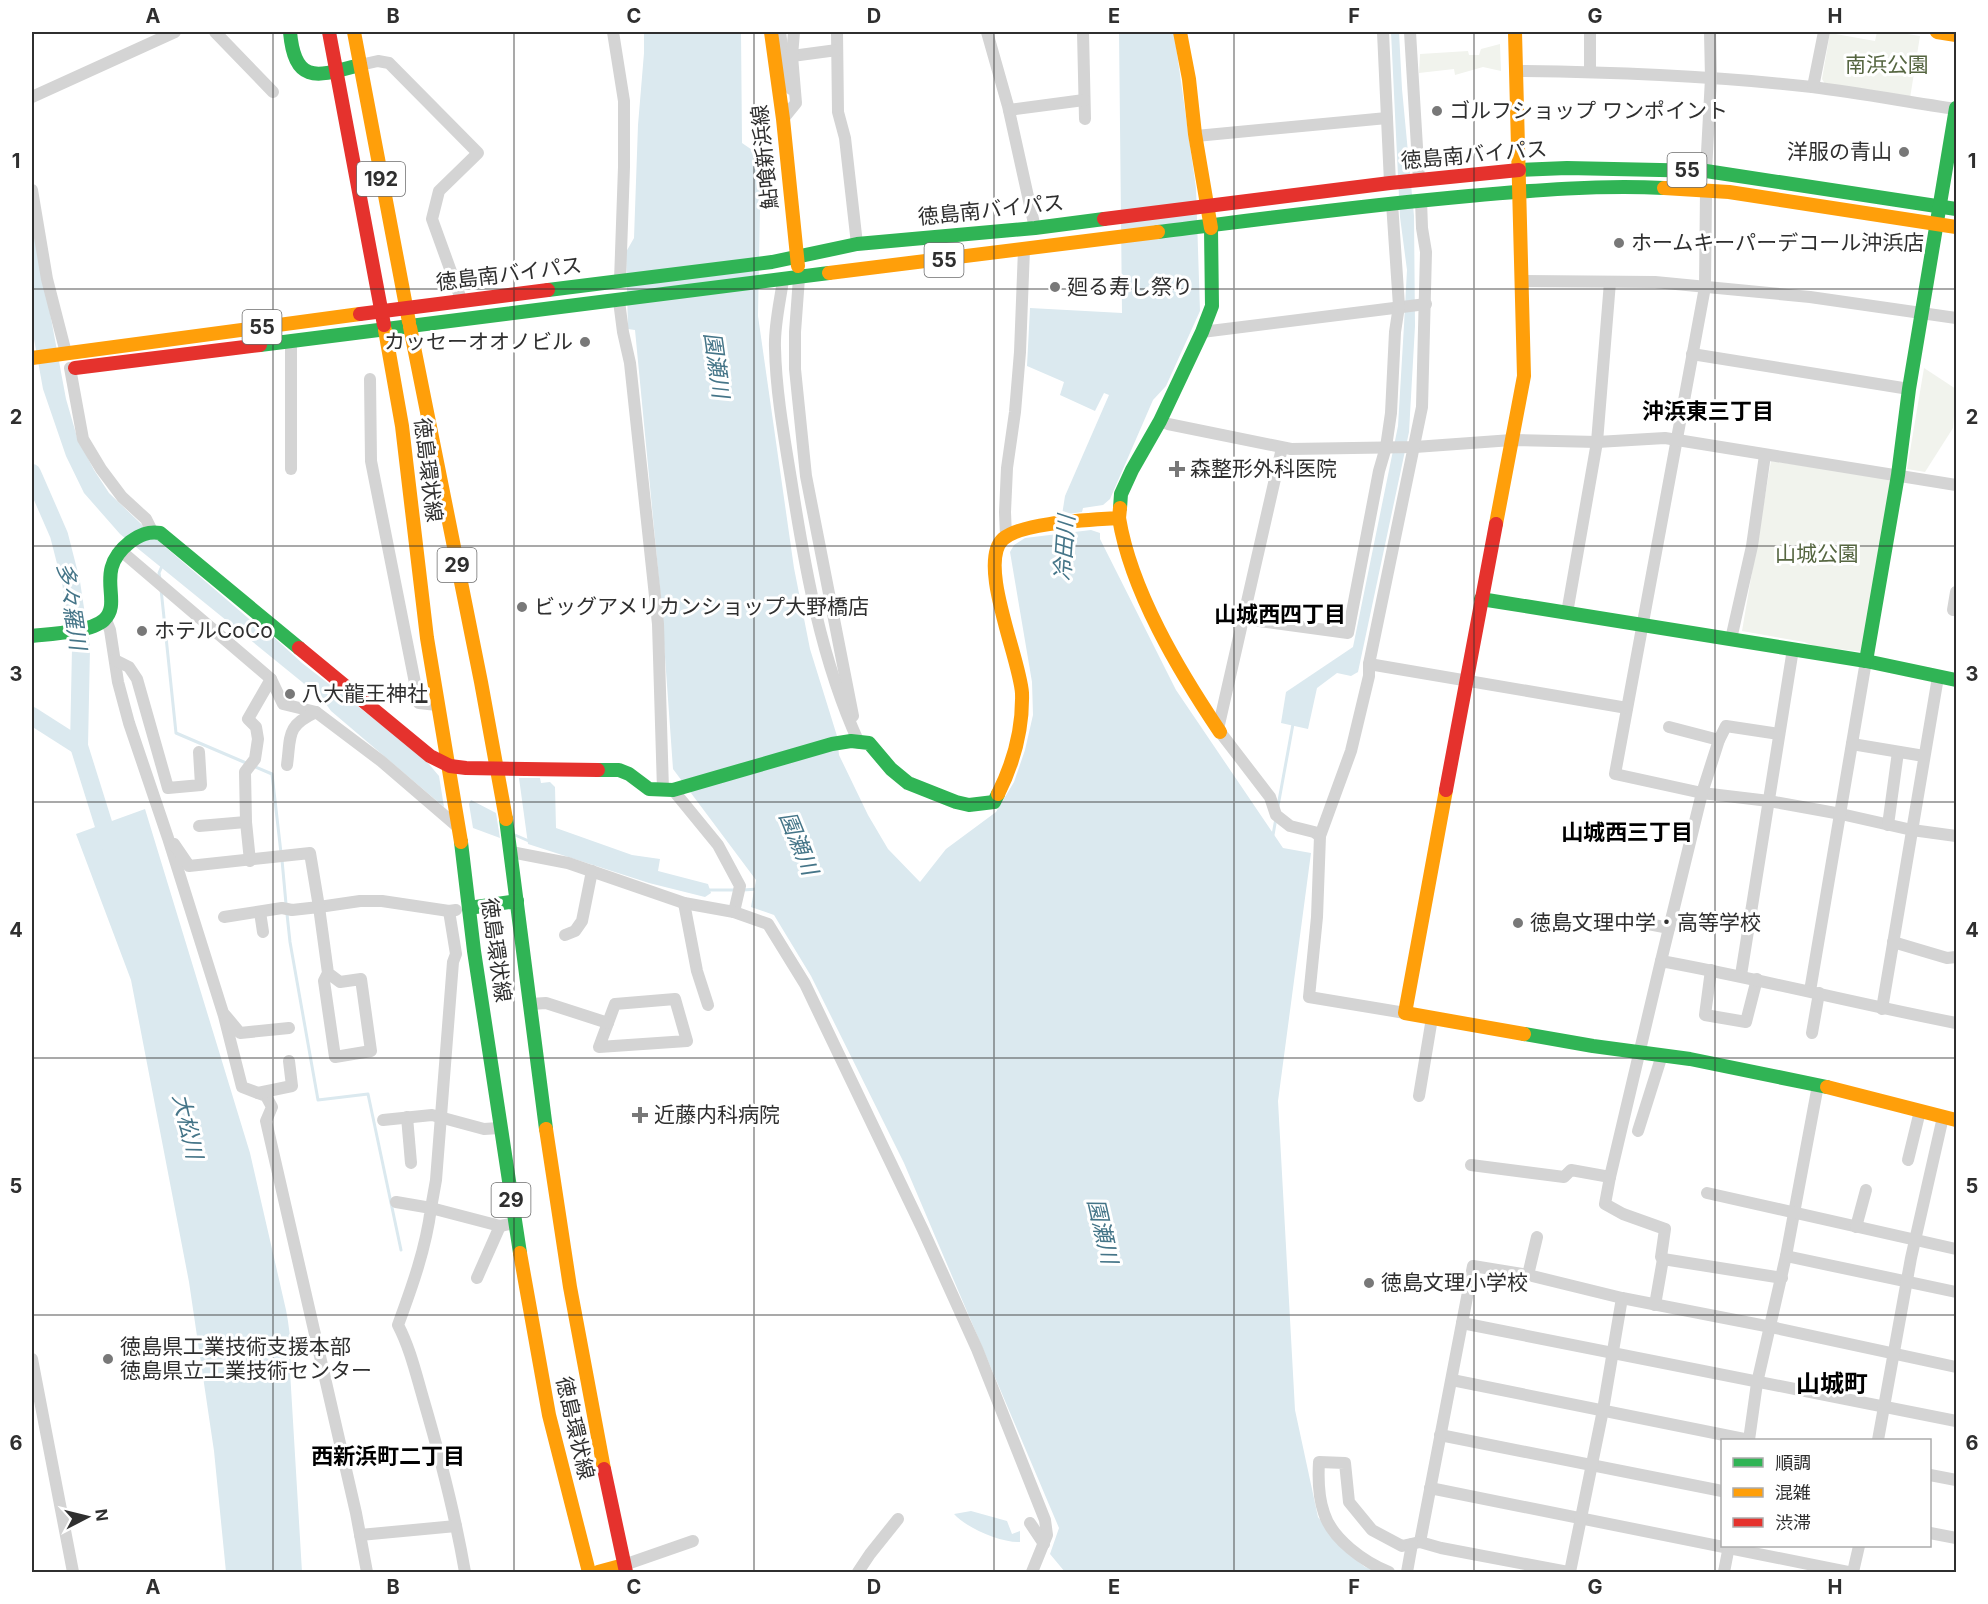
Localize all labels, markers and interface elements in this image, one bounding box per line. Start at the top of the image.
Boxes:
text: A [146,4,161,28]
text: B [386,4,400,28]
text: C [627,4,641,28]
text: D [867,4,881,28]
text: E [1108,4,1120,28]
text: F [1348,4,1360,28]
text: G [1587,4,1603,28]
text: H [1828,4,1842,28]
park label: 南浜公園 [1845,52,1929,77]
place label: ゴルフショップ ワンポイント [1449,98,1728,123]
street label: 鮎喰新浜線 [747,104,782,211]
marker: ゴルフショップ ワンポイント [1430,104,1444,118]
street label: 徳島南バイパス [1400,136,1548,173]
place label: 洋服の青山 [1787,139,1892,164]
marker: 洋服の青山 [1897,145,1911,159]
text: 1 [12,149,20,173]
text: 1 [1968,149,1976,173]
road number: 55 [1668,153,1706,187]
road number: 192 [357,162,405,196]
street label: 徳島南バイパス [917,189,1065,230]
place label: ホームキーパーデコール沖浜店 [1631,230,1924,255]
marker: ホームキーパーデコール沖浜店 [1612,236,1626,250]
road number: 55 [924,243,964,277]
street label: 徳島南バイパス [435,252,583,295]
place label: 廻る寿し祭り [1067,274,1193,299]
marker: 廻る寿し祭り [1048,280,1062,294]
road number: 55 [242,310,282,344]
place label: カッセーオオノビル [384,329,573,354]
water label: 園瀬川 [700,331,735,401]
marker: カッセーオオノビル [578,335,592,349]
district label: 沖浜東三丁目 [1642,398,1774,424]
text: 2 [10,405,22,429]
text: 2 [1966,405,1978,429]
street label: 徳島環状線 [410,416,447,524]
place label: 森整形外科医院 [1190,456,1337,481]
marker: 森整形外科医院 [1168,460,1186,478]
water label: 冷田川 [1049,512,1079,582]
park label: 山城公園 [1775,541,1859,566]
road number: 29 [438,548,476,582]
water label: 多々羅川 [52,561,92,653]
place label: ビッグアメリカンショップ大野橋店 [534,594,869,619]
marker: ビッグアメリカンショップ大野橋店 [515,600,529,614]
district label: 山城西四丁目 [1214,601,1346,627]
place label: ホテルCoCo [154,618,273,643]
marker: ホテルCoCo [135,624,149,638]
text: 3 [10,662,22,686]
text: 3 [1966,662,1978,686]
place label: 八大龍王神社 [302,681,428,706]
marker: 八大龍王神社 [283,687,297,701]
water label: 園瀬川 [775,808,824,880]
district label: 山城西三丁目 [1561,819,1693,845]
street label: 徳島環状線 [477,896,516,1004]
place label: 徳島文理中学・高等学校 [1530,910,1761,935]
marker: 徳島文理中学・高等学校 [1511,916,1525,930]
text: 4 [9,918,23,942]
text: 4 [1965,918,1979,942]
water label: 大松川 [168,1091,209,1163]
place label: 近藤内科病院 [654,1102,780,1127]
marker: 近藤内科病院 [631,1106,649,1124]
text: 5 [10,1174,22,1198]
text: 5 [1966,1174,1978,1198]
road number: 29 [492,1183,530,1217]
water label: 園瀬川 [1083,1196,1124,1268]
place label: 徳島文理小学校 [1381,1270,1528,1295]
marker: 徳島文理小学校 [1362,1276,1376,1290]
place label: 徳島県工業技術支援本部 徳島県立工業技術センター [120,1334,372,1383]
marker: 徳島県工業技術支援本部 徳島県立工業技術センター [101,1352,115,1366]
district label: 山城町 [1796,1369,1868,1398]
street label: 徳島環状線 [551,1374,599,1482]
text: 6 [10,1431,23,1455]
text: 6 [1966,1431,1979,1455]
legend [1721,1439,1931,1547]
district label: 西新浜町二丁目 [311,1443,465,1469]
text: 順調 [1775,1452,1811,1473]
text: 混雑 [1775,1482,1811,1503]
north arrow [57,1487,117,1547]
text: N [91,1508,113,1522]
text: 渋滞 [1775,1512,1811,1533]
text: A [146,1575,161,1599]
text: B [386,1575,400,1599]
text: C [627,1575,641,1599]
text: D [867,1575,881,1599]
text: E [1108,1575,1120,1599]
text: F [1348,1575,1360,1599]
text: G [1587,1575,1603,1599]
text: H [1828,1575,1842,1599]

